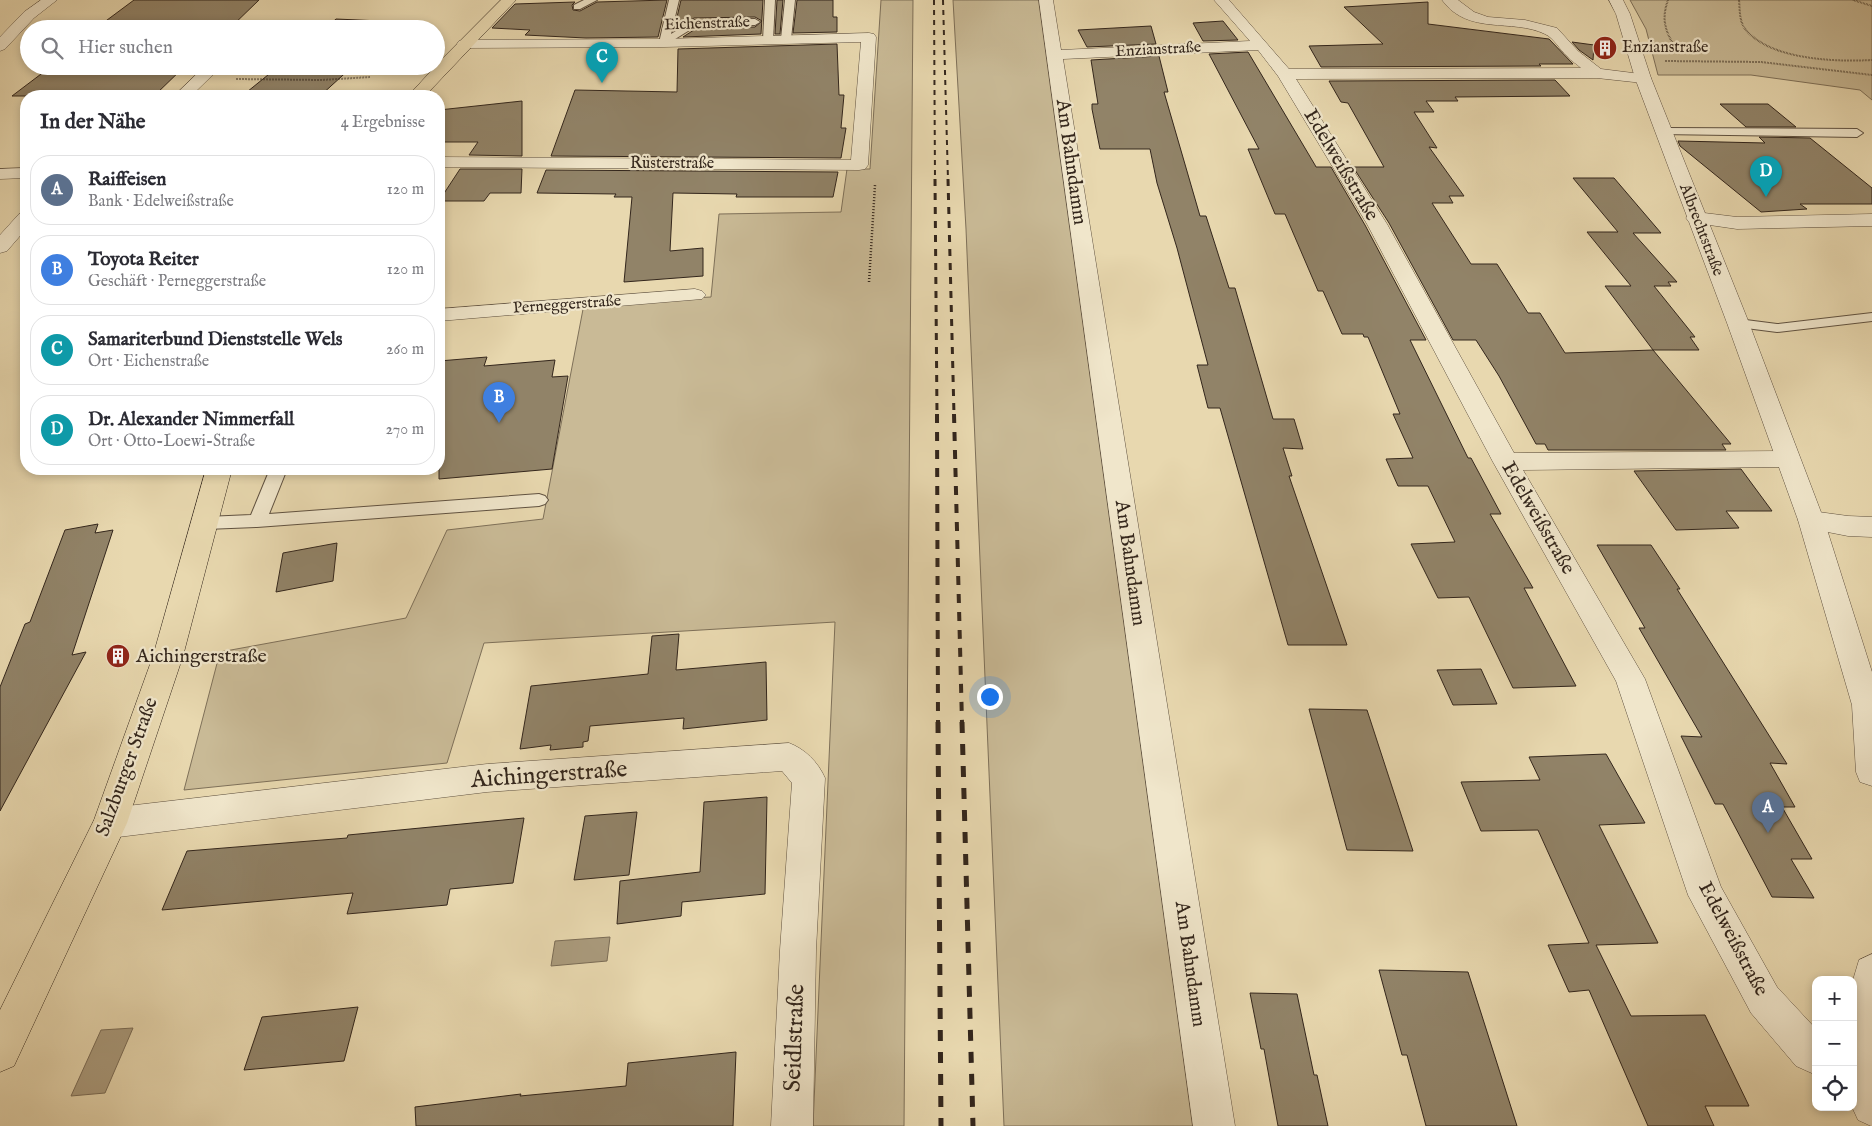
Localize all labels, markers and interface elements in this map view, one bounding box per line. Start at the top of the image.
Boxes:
street label: Eichenstraße [664,13,750,35]
search box [20,20,445,75]
icon: search [38,34,66,62]
building icon: Enzianstraße [1592,35,1618,61]
text: Hier suchen [78,36,173,60]
street label: Enzianstraße [1114,38,1202,62]
place label: Enzianstraße [1622,38,1708,58]
pin: C [586,42,618,83]
street label: Am Bahndamm [1050,97,1092,226]
street label: Edelweißstraße [1298,105,1384,225]
text: In der Nähe [40,109,146,136]
text: 4 Ergebnisse [341,113,425,133]
street label: Rüsterstraße [630,154,714,174]
pin: D [1750,156,1782,197]
text: Raiffeisen [88,168,166,192]
text: A [52,180,62,200]
text: 120 m [387,180,424,200]
street label: Albrechtstraße [1674,180,1728,279]
text: Bank · Edelweißstraße [88,192,234,212]
text: Toyota Reiter [88,248,199,272]
text: B [52,260,62,280]
text: 120 m [387,260,424,280]
text: Geschäft · Perneggerstraße [88,272,266,292]
street label: Perneggerstraße [512,291,622,319]
text: Samariterbund Dienststelle Wels [88,328,343,352]
text: C [51,340,63,360]
text: 260 m [386,340,424,360]
text: Ort · Eichenstraße [88,352,209,372]
pin: B [483,382,515,423]
text: Dr. Alexander Nimmerfall [88,408,294,432]
text: D [51,420,63,440]
text: 270 m [385,420,424,440]
text: Ort · Otto-Loewi-Straße [88,432,255,452]
street label: Edelweißstraße [1496,457,1580,579]
street label: Am Bahndamm [1109,498,1151,627]
building icon: Aichingerstraße [105,643,131,669]
place label: Aichingerstraße [135,644,267,669]
your location [977,684,1003,710]
street label: Salzburger Straße [90,694,164,840]
street label: Aichingerstraße [469,754,628,796]
pin: A [1752,792,1784,833]
street label: Edelweißstraße [1692,877,1774,1001]
street label: Am Bahndamm [1169,899,1211,1028]
map controls [1812,976,1857,1111]
button: + [1812,976,1857,1021]
street label: Seidlstraße [778,983,812,1093]
button: − [1812,1021,1857,1066]
button: locate [1812,1066,1857,1111]

